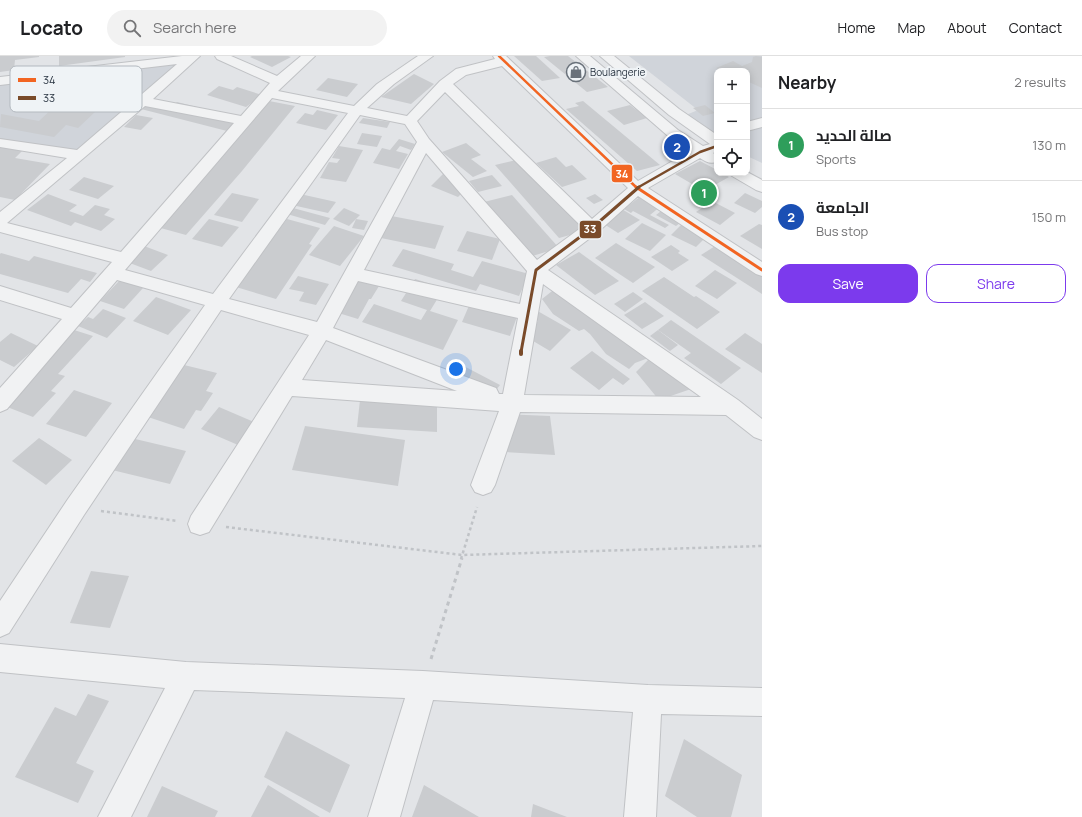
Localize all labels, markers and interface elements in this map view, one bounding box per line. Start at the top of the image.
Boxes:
search box [107,10,387,46]
text: Locato [20,15,83,41]
icon: search [121,17,143,39]
text: Search here [153,17,236,38]
text: Home [838,18,875,37]
text: Map [897,18,925,37]
text: About [947,18,987,37]
text: Contact [1009,18,1062,37]
shop icon: Boulangerie [565,61,587,83]
place label: Boulangerie [590,65,646,79]
legend [10,66,142,112]
map controls [714,68,750,176]
button: + [714,68,750,104]
text: Nearby [778,71,836,94]
text: 34 [43,72,56,87]
text: 2 results [1014,73,1066,91]
text: 33 [43,90,55,105]
button: − [714,104,750,140]
text: صالة الحديد [816,125,892,146]
pin: 2 [664,132,690,162]
text: 1 [788,136,794,154]
text: 130 m [1032,136,1066,154]
button: locate [714,140,750,176]
text: Sports [816,150,856,168]
line badge: 34 [611,164,633,183]
text: 34 [615,166,629,181]
pin: 1 [691,178,717,208]
text: الجامعة [816,197,869,218]
text: 2 [787,208,795,226]
text: 150 m [1032,208,1066,226]
line badge: 33 [579,220,602,239]
text: 33 [584,221,596,236]
text: Bus stop [816,222,868,240]
button: Save [778,264,918,303]
button: Share [926,264,1066,303]
your location [446,359,466,379]

